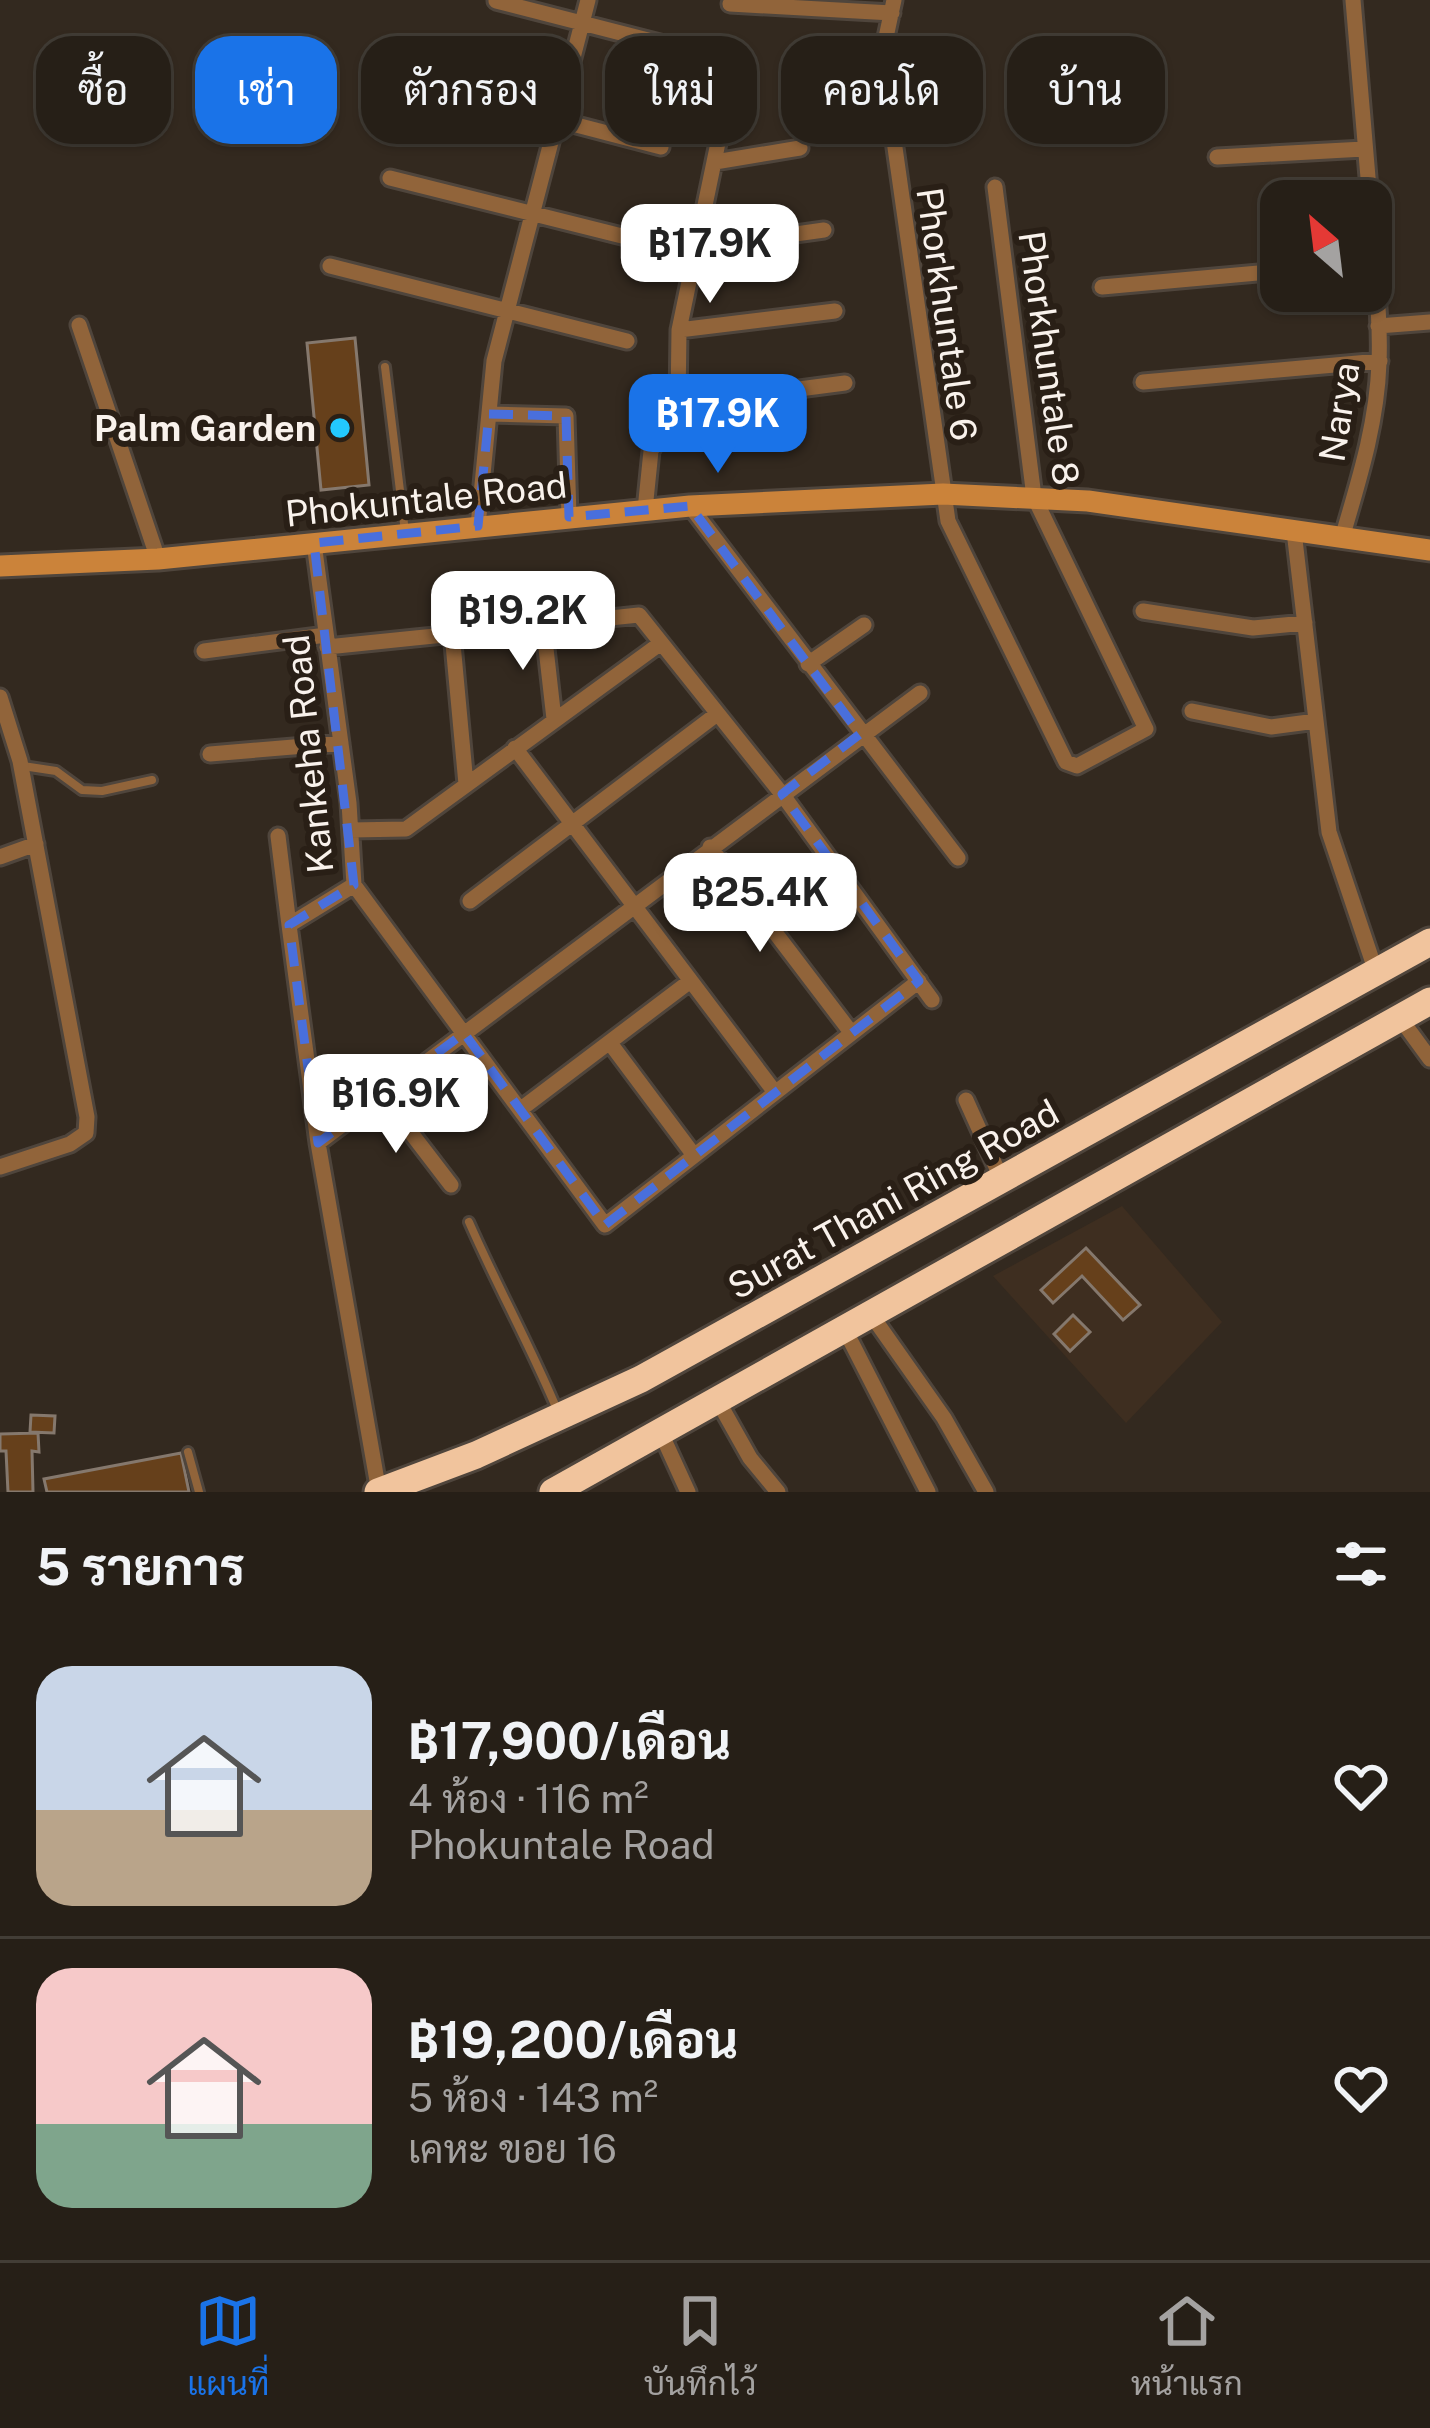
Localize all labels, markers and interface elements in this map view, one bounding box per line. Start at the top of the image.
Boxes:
chip: ซื้อ [36,36,171,144]
chip: เช่า [195,36,337,144]
chip: ตัวกรอง [361,36,581,144]
chip: ใหม่ [605,36,757,144]
chip: คอนโด [781,36,983,144]
chip: บ้าน [1007,36,1165,144]
north arrow [1260,180,1392,312]
map controls [1260,180,1392,312]
street label: Phorkhuntale 6 [908,185,986,443]
pin: ฿17.9K [612,204,808,306]
text: ฿17.9K [648,220,772,266]
street label: Phorkhuntale 8 [1010,228,1088,488]
street label: Narya [1310,359,1368,465]
pin: ฿17.9K [620,374,816,476]
text: ฿17.9K [656,390,780,436]
place label: Palm Garden [94,407,316,449]
marker: Palm Garden [327,415,353,441]
street label: Phokuntale Road [283,463,569,535]
pin: ฿19.2K [425,571,621,673]
text: ฿19.2K [458,587,588,633]
street label: Kankeha Road [275,633,341,875]
pin: ฿25.4K [662,853,858,955]
text: ฿25.4K [691,869,829,915]
pin: ฿16.9K [298,1054,494,1156]
text: ฿16.9K [331,1070,461,1116]
street label: Surat Thani Ring Road [720,1091,1066,1307]
icon: filters [1328,1531,1394,1597]
text: 5 รายการ [36,1537,245,1596]
text: ฿17,900/เดือน [408,1711,731,1770]
icon: home [132,1714,276,1858]
icon: heart [1328,1753,1394,1819]
text: 4 ห้อง · 116 m² [408,1776,649,1822]
text: Phokuntale Road [408,1822,715,1868]
text: ฿19,200/เดือน [408,2010,738,2069]
icon: home [132,2016,276,2160]
icon: heart [1328,2055,1394,2121]
text: 5 ห้อง · 143 m² [408,2075,658,2121]
text: เคหะ ขอย 16 [408,2126,617,2172]
tab: แผนที่ [187,2288,269,2403]
tab: บันทึกไว้ [644,2288,756,2403]
tab: หน้าแรก [1131,2288,1243,2403]

